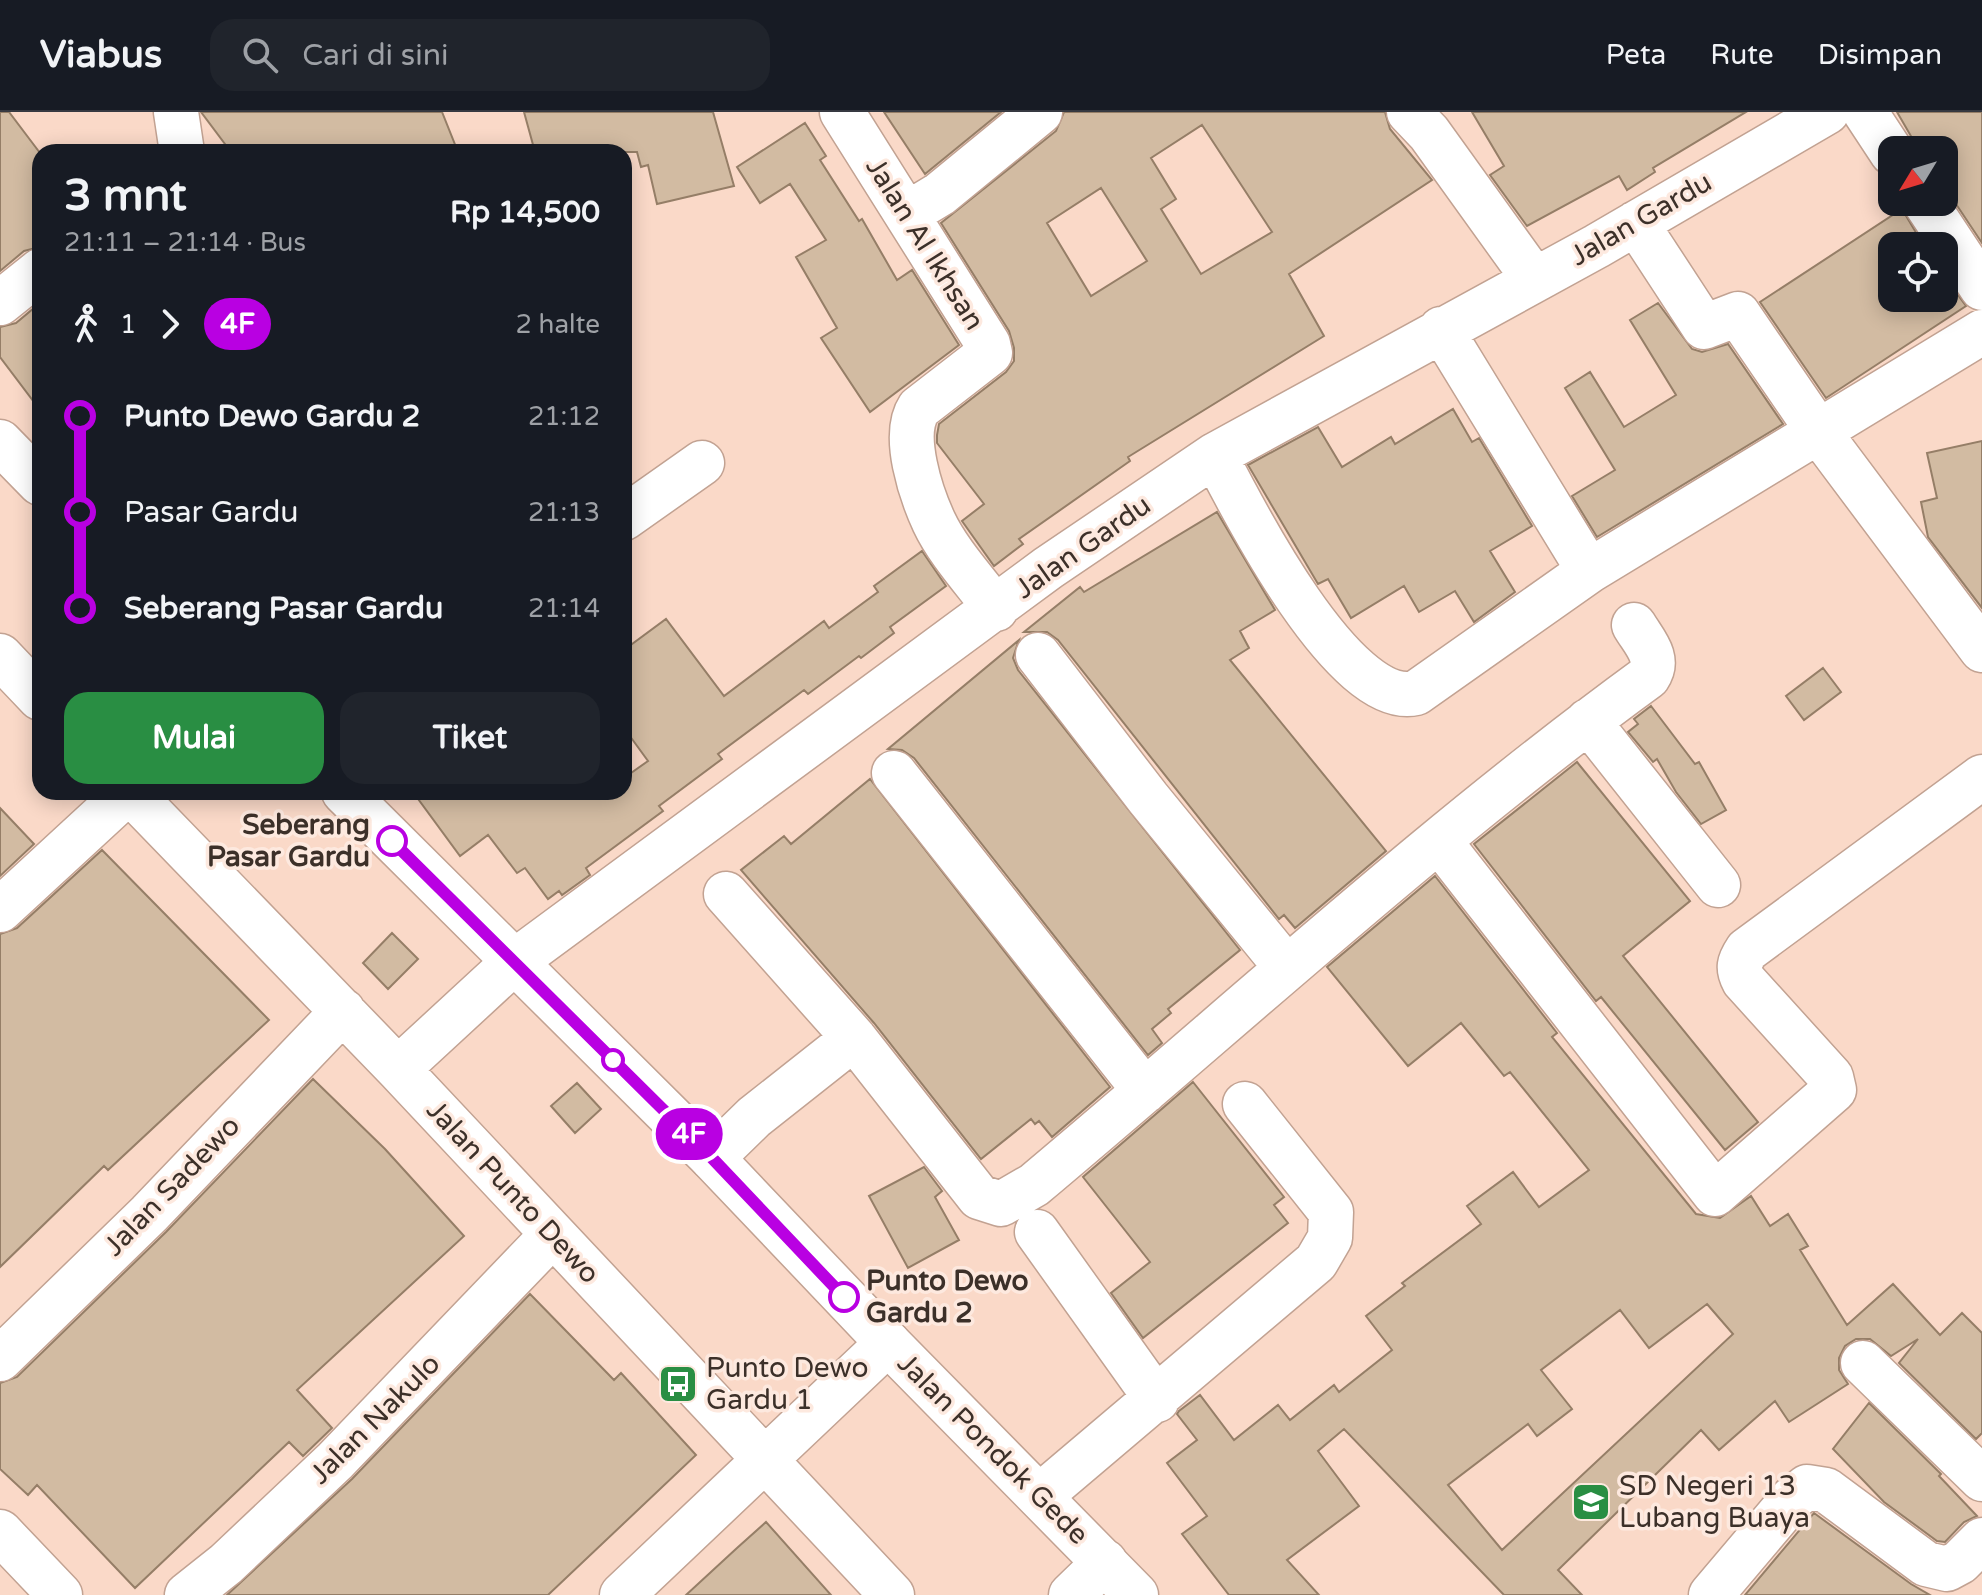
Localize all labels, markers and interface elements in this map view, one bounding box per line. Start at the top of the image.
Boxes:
search box [210,19,770,91]
text: Viabus [40,32,162,78]
icon: search [238,33,282,77]
text: Cari di sini [302,37,448,74]
text: Peta [1606,38,1666,72]
text: Rute [1710,38,1774,72]
text: Disimpan [1818,38,1942,72]
north arrow [1878,136,1958,216]
map controls [1878,136,1958,312]
street label: Jalan Al Ikhsan [858,151,992,337]
street label: Jalan Gardu [1564,165,1718,273]
text: 3 mnt [64,170,187,223]
text: Rp 14,500 [450,194,600,231]
text: 21:11 – 21:14 · Bus [64,227,306,258]
button: locate [1878,232,1958,312]
icon: walk [64,302,108,346]
icon: forward [148,302,192,346]
text: 4F [220,307,255,341]
text: 1 [120,309,136,340]
text: 2 halte [516,309,600,340]
text: Punto Dewo Gardu 2 [124,398,420,435]
text: 21:12 [528,401,600,432]
street label: Jalan Gardu [1009,488,1157,606]
text: Pasar Gardu [124,494,299,531]
text: 21:13 [528,497,600,528]
text: Seberang Pasar Gardu [124,590,443,627]
text: 21:14 [528,593,600,624]
button: Mulai [64,692,324,784]
button: Tiket [340,692,600,784]
place label: Seberang Pasar Gardu [207,808,370,874]
marker: Seberang Pasar Gardu [377,826,407,856]
unlabelled marker [602,1049,624,1071]
street label: Jalan Punto Dewo [419,1093,607,1291]
line badge: 4F [653,1108,725,1160]
street label: Jalan Sadewo [97,1109,247,1263]
text: 4F [672,1117,706,1151]
place label: Punto Dewo Gardu 2 [866,1264,1028,1330]
marker: Punto Dewo Gardu 2 [829,1282,859,1312]
street label: Jalan Pondok Gede [890,1346,1096,1552]
street label: Jalan Nakulo [303,1347,447,1491]
place label: Punto Dewo Gardu 1 [706,1351,868,1417]
bus stop icon: Punto Dewo Gardu 1 [657,1363,699,1405]
place label: SD Negeri 13 Lubang Buaya [1619,1469,1810,1535]
school or university icon: SD Negeri 13 Lubang Buaya [1570,1481,1612,1523]

